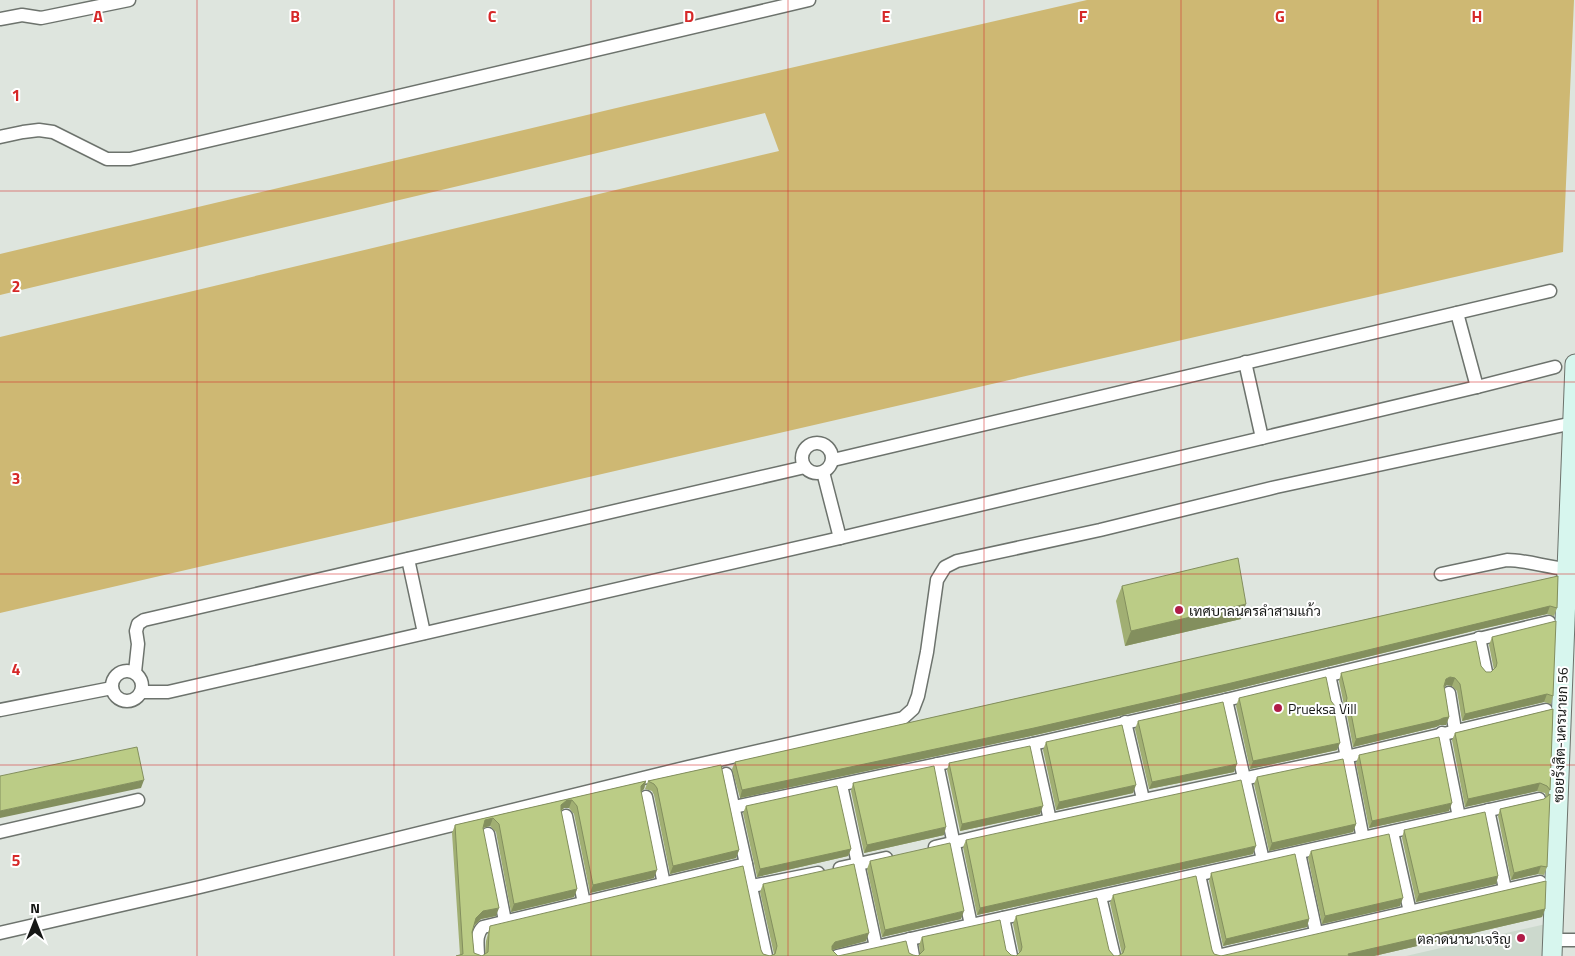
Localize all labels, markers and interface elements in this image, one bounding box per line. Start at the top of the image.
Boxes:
text: A [93,4,103,28]
text: B [290,4,300,28]
text: C [488,4,497,28]
text: D [684,4,694,28]
text: E [882,4,891,28]
text: F [1079,4,1088,28]
text: G [1275,4,1285,28]
text: H [1472,4,1482,28]
text: 1 [12,83,20,107]
text: 2 [12,274,20,298]
text: 3 [12,466,20,490]
place label: เทศบาลนครลำสามแก้ว [1189,600,1321,621]
marker: เทศบาลนครลำสามแก้ว [1173,604,1185,616]
text: 4 [12,657,21,681]
street label: ซอยรังสิต-นครนายก 56 [1547,667,1573,803]
place label: Prueksa Vill [1288,698,1357,719]
marker: Prueksa Vill [1272,702,1284,714]
text: 5 [12,848,21,872]
north arrow [10,896,60,946]
text: N [30,897,40,918]
place label: ตลาดนานาเจริญ [1417,928,1511,949]
marker: ตลาดนานาเจริญ [1515,932,1527,944]

